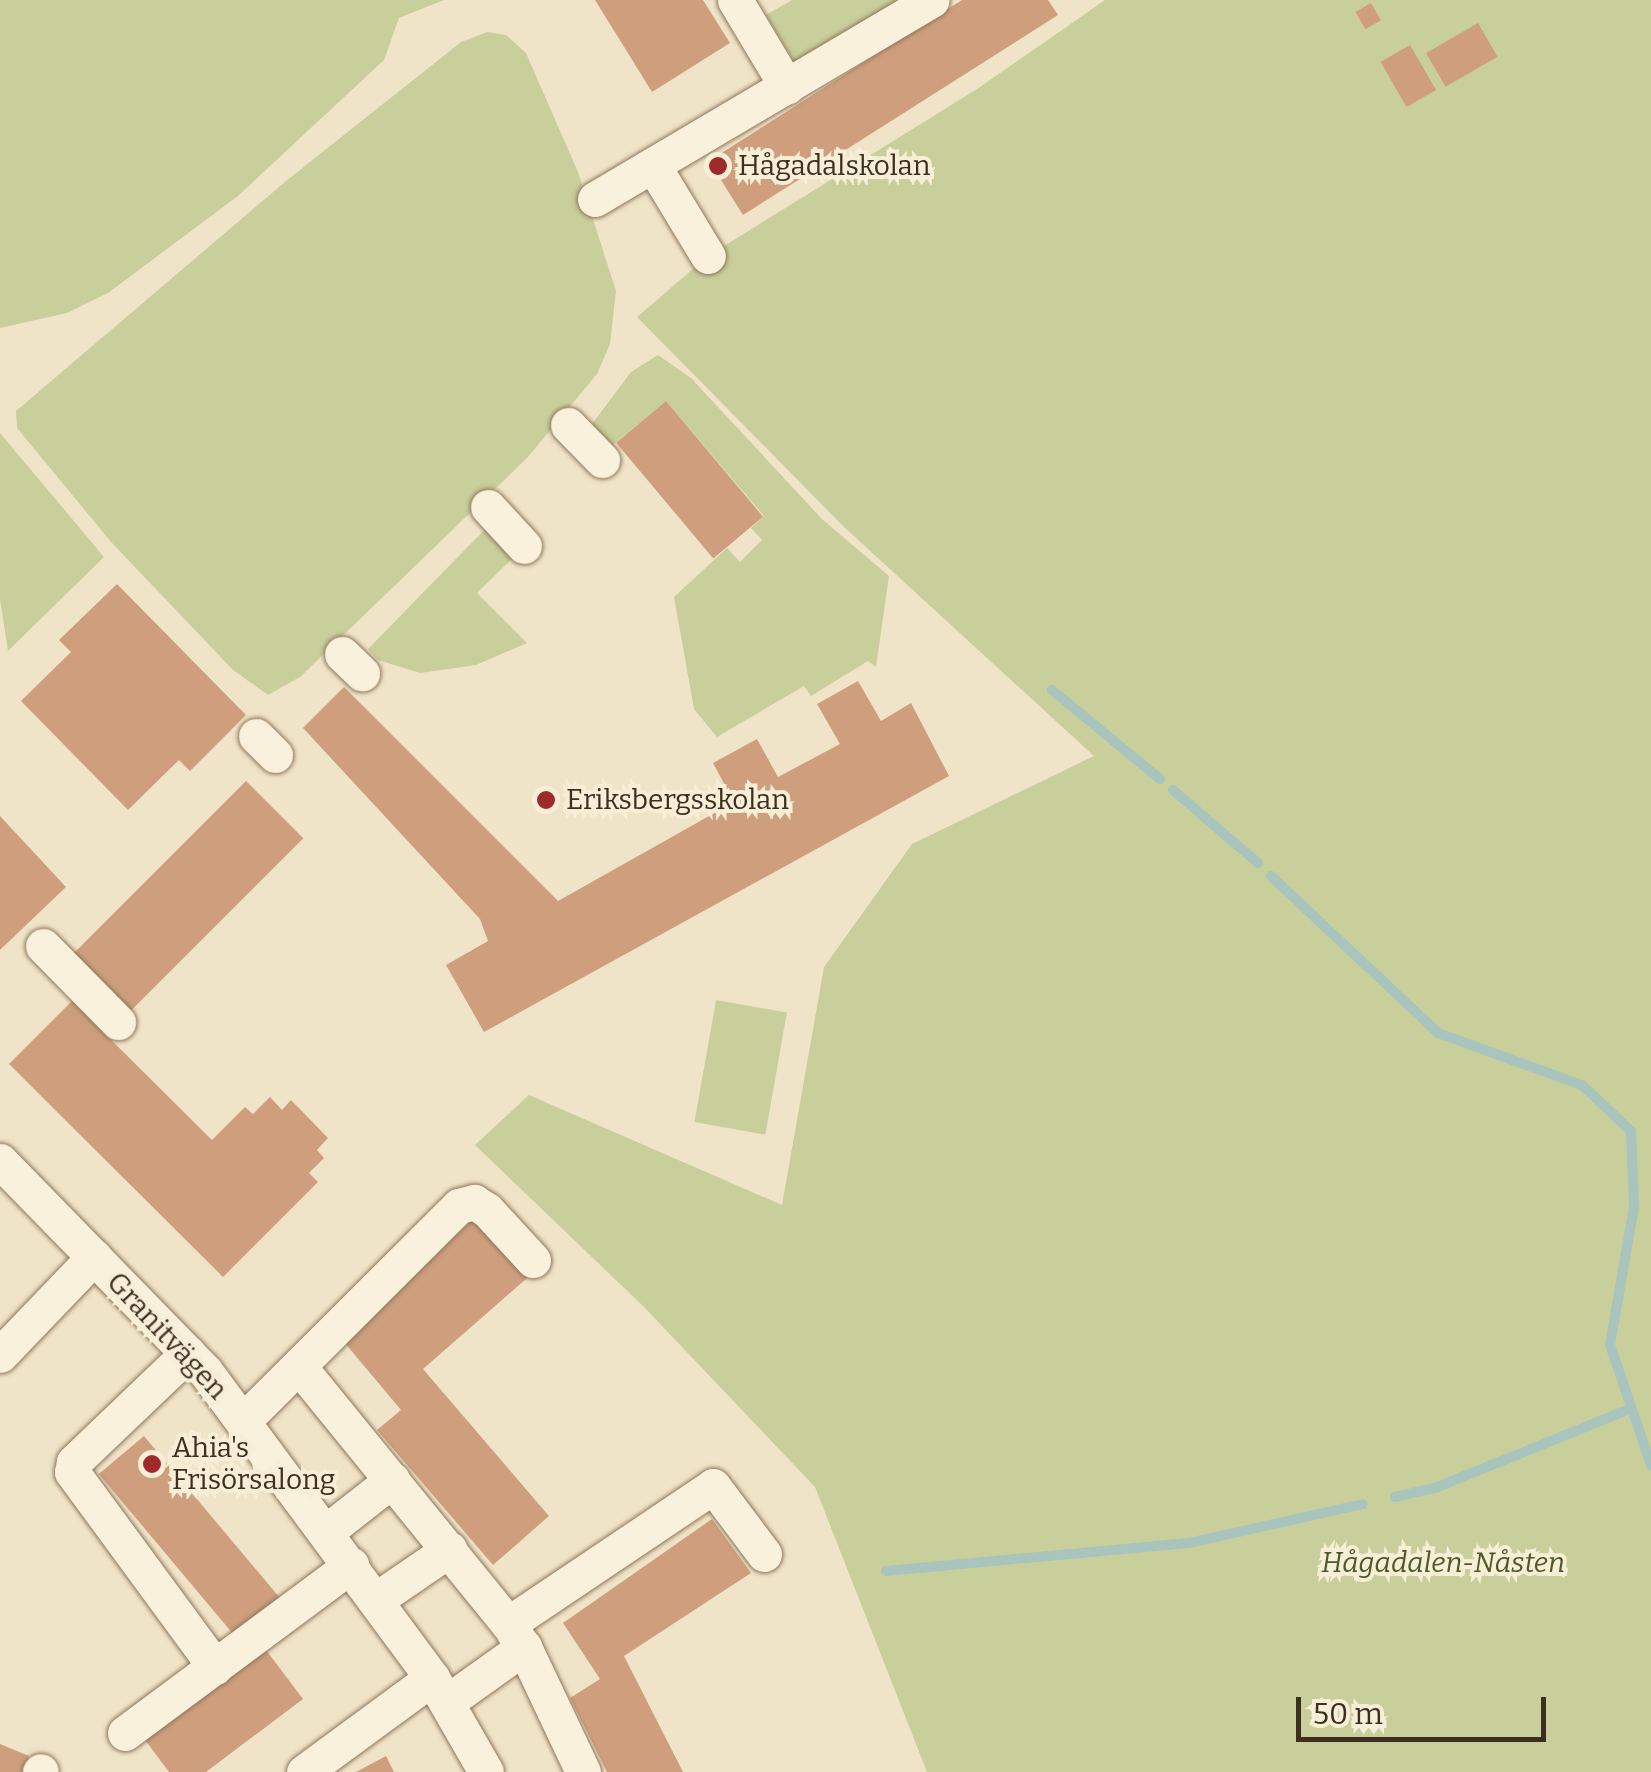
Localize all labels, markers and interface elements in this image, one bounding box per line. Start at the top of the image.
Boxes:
place label: Hågadalskolan [738,149,931,183]
marker: Hågadalskolan [707,155,729,177]
place label: Eriksbergsskolan [566,783,789,817]
marker: Eriksbergsskolan [535,789,557,811]
street label: Granitvägen [100,1266,234,1406]
place label: Ahia's Frisörsalong [172,1431,335,1497]
marker: Ahia's Frisörsalong [141,1453,163,1475]
park label: Hågadalen-Nåsten [1321,1546,1565,1580]
scale bar [1301,1677,1551,1739]
text: 50 m [1313,1696,1383,1732]

